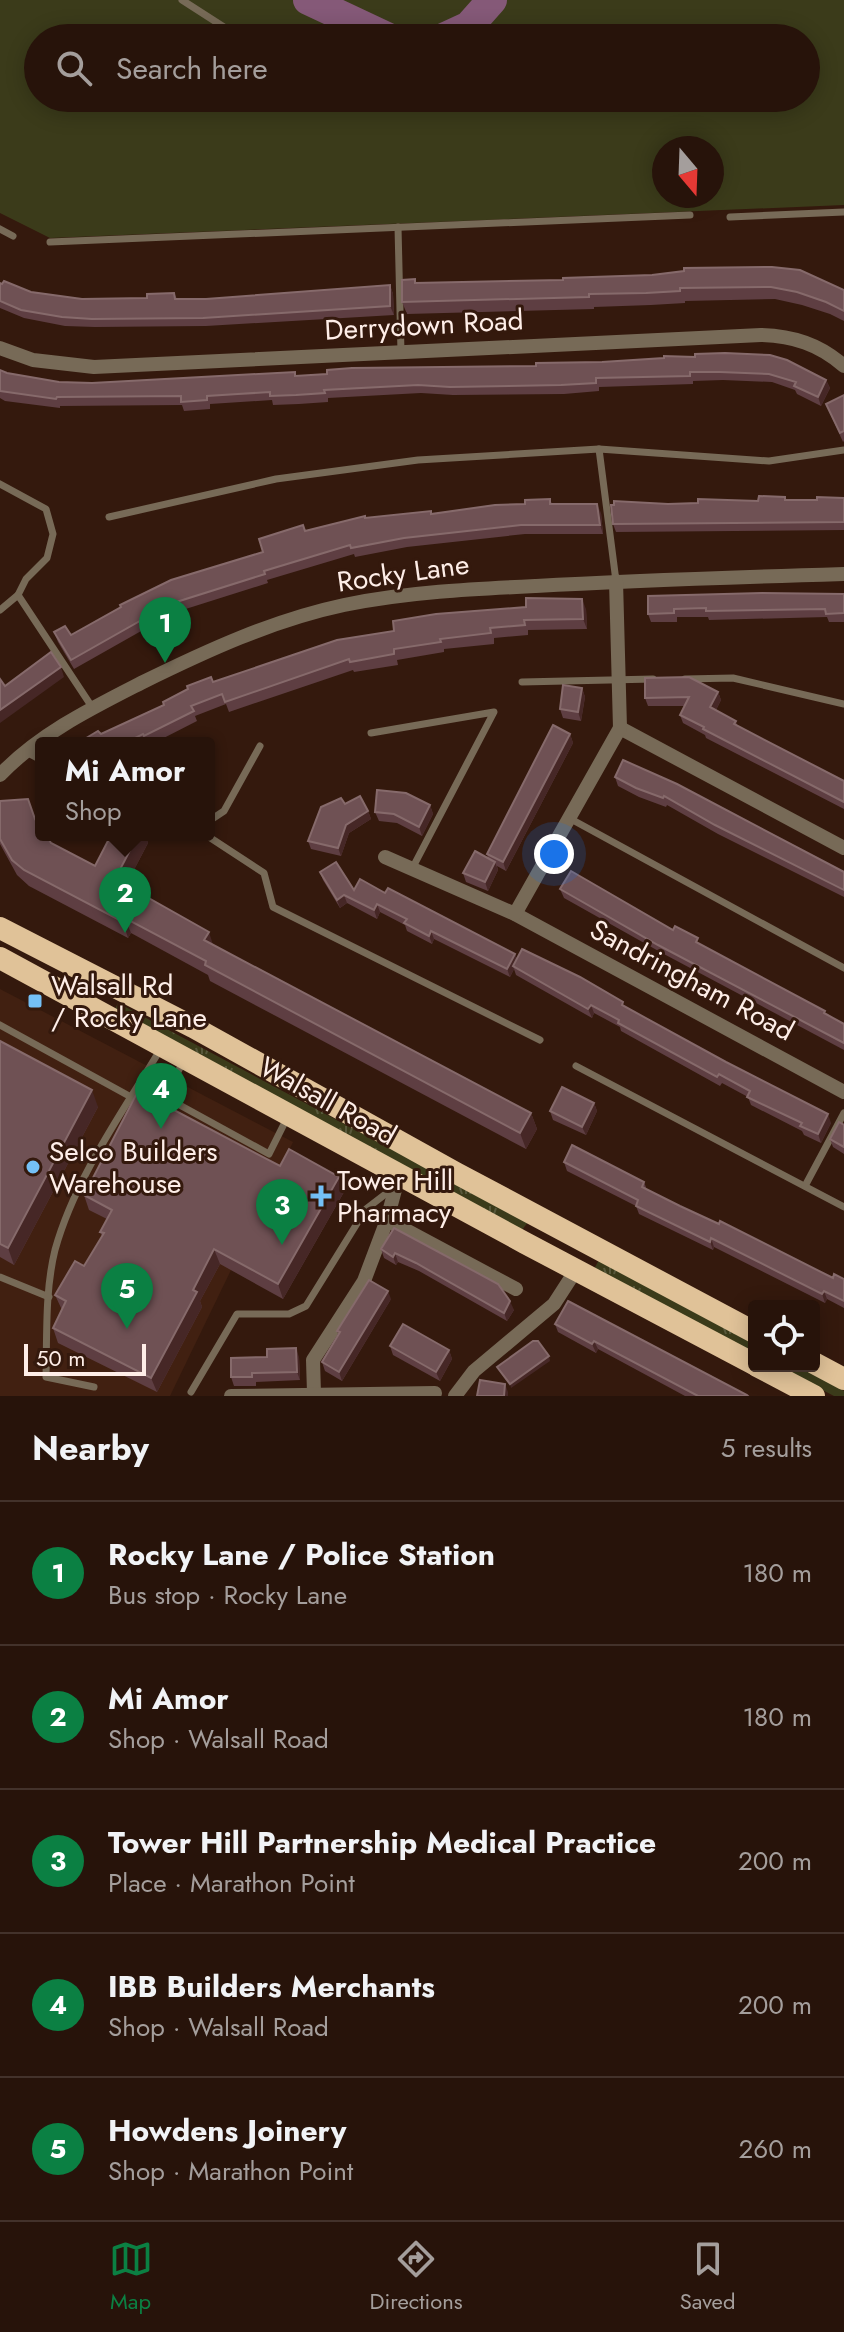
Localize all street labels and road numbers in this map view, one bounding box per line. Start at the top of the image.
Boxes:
street label: Derrydown Road [323,299,525,351]
street label: Rocky Lane [334,543,472,603]
street label: Sandringham Road [583,909,801,1051]
street label: Walsall Road [252,1046,404,1156]

